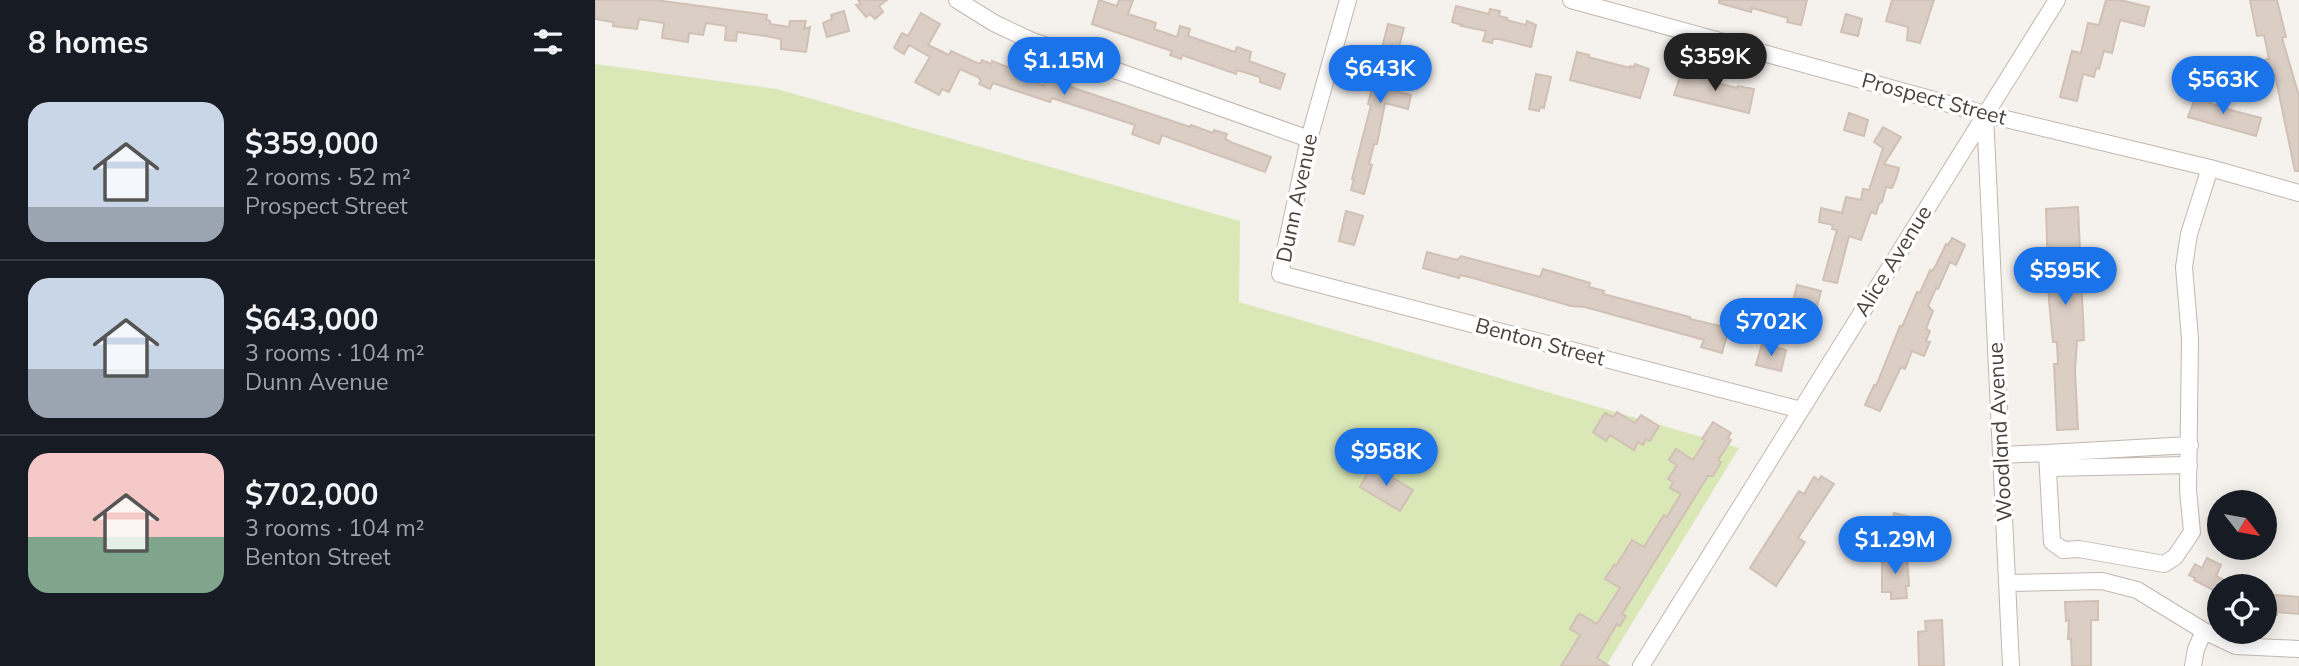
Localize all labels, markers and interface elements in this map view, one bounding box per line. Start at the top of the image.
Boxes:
text: 8 homes [28,23,149,61]
icon: filters [529,23,567,61]
pin: $359K [1666,34,1764,93]
pin: $1.15M [1007,38,1121,97]
text: $359K [1680,41,1750,70]
text: $1.15M [1024,45,1104,74]
pin: $643K [1331,46,1429,105]
text: $643K [1345,53,1415,82]
pin: $563K [2174,57,2272,116]
text: $563K [2188,64,2258,93]
street label: Prospect Street [1859,66,2009,130]
text: $359,000 [245,124,378,162]
icon: home [84,130,168,214]
street label: Dunn Avenue [1270,131,1322,265]
text: 2 rooms · 52 m² [245,162,411,191]
text: Prospect Street [245,191,408,220]
street label: Alice Avenue [1848,200,1936,321]
pin: $595K [2016,247,2114,307]
text: $595K [2030,255,2100,284]
pin: $702K [1722,298,1820,358]
text: $643,000 [245,300,378,338]
icon: home [84,306,168,390]
text: $702K [1736,306,1806,335]
street label: Benton Street [1473,311,1608,371]
text: 3 rooms · 104 m² [245,338,425,367]
street label: Woodland Avenue [1981,342,2017,523]
text: Dunn Avenue [245,367,389,396]
pin: $958K [1337,428,1435,488]
text: $958K [1351,436,1421,465]
text: $702,000 [245,475,378,513]
icon: home [84,481,168,565]
north arrow [2207,490,2277,560]
map controls [2207,490,2277,644]
text: 3 rooms · 104 m² [245,513,425,542]
pin: $1.29M [1838,516,1952,576]
text: $1.29M [1855,524,1935,553]
text: Benton Street [245,542,391,571]
button: locate [2207,574,2277,644]

